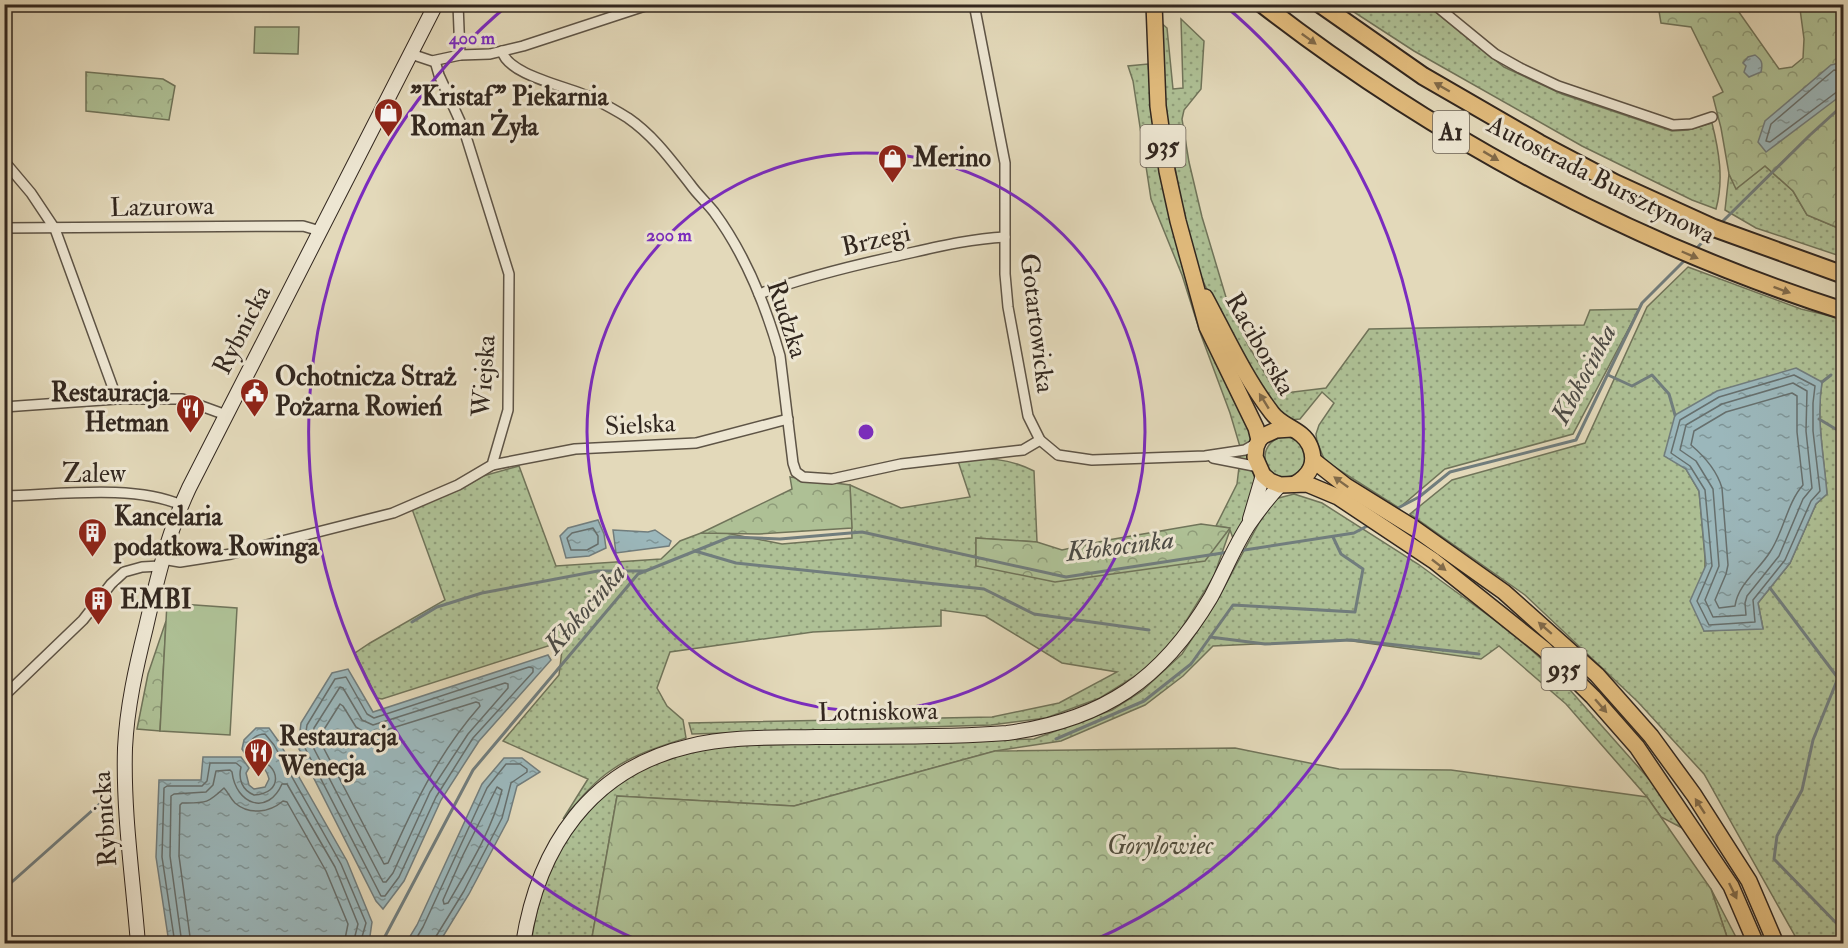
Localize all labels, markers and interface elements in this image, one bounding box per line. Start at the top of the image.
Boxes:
text: 400 m [448,27,496,50]
one-way arrow [1300,33,1316,45]
place label: "Kristaf" Piekarnia Roman Żyła [410,81,609,144]
one-way arrow [1433,82,1450,92]
shop icon: "Kristaf" Piekarnia Roman Żyła [373,96,405,138]
street label: Autostrada Bursztynowa [1481,108,1720,251]
road number: A1 [1433,111,1469,153]
road number: 935 [1140,125,1186,167]
shop icon: Merino [876,142,908,184]
place label: Merino [912,142,992,174]
one-way arrow [1483,150,1499,161]
street label: Lazurowa [110,190,215,224]
street label: Brzegi [838,217,914,263]
text: 200 m [646,224,693,247]
one-way arrow [1681,250,1699,260]
street label: Gotartowicka [1013,252,1061,395]
street label: Rudzka [759,276,815,362]
street label: Rybnicka [206,280,278,380]
one-way arrow [1774,286,1792,296]
street label: Raciborska [1218,287,1302,401]
water label: Kłokocinka [1543,318,1624,431]
street label: Wiejska [465,334,503,419]
place label: Ochotnicza Straż Pożarna Rowień [275,361,457,423]
public building icon: Ochotnicza Straż Pożarna Rowień [238,376,270,418]
place label: Restauracja Hetman [51,377,170,439]
restaurant icon: Restauracja Hetman [174,392,206,434]
one-way arrow [1258,392,1269,409]
street label: Sielska [604,407,676,443]
centre of rings [856,422,876,442]
street label: Zalew [62,458,127,490]
one-way arrow [1333,476,1349,488]
place label: Kancelaria podatkowa Rowinga [113,501,320,564]
building icon: Kancelaria podatkowa Rowinga [77,516,109,558]
water label: Kłokocinka [1062,523,1176,569]
water label: Kłokocinka [536,557,633,662]
one-way arrow [1431,558,1447,571]
building icon: EMBI [83,584,115,626]
place label: EMBI [120,584,191,616]
one-way arrow [1538,622,1553,635]
road number: 935 [1542,648,1586,690]
street label: Lotniskowa [818,695,939,729]
one-way arrow [1594,699,1608,714]
place label: Restauracja Wenecja [278,721,399,783]
restaurant icon: Restauracja Wenecja [242,736,274,778]
street label: Rybnicka [86,770,124,868]
one-way arrow [1695,797,1706,814]
park label: Gorylowiec [1107,830,1214,862]
one-way arrow [1728,883,1738,900]

